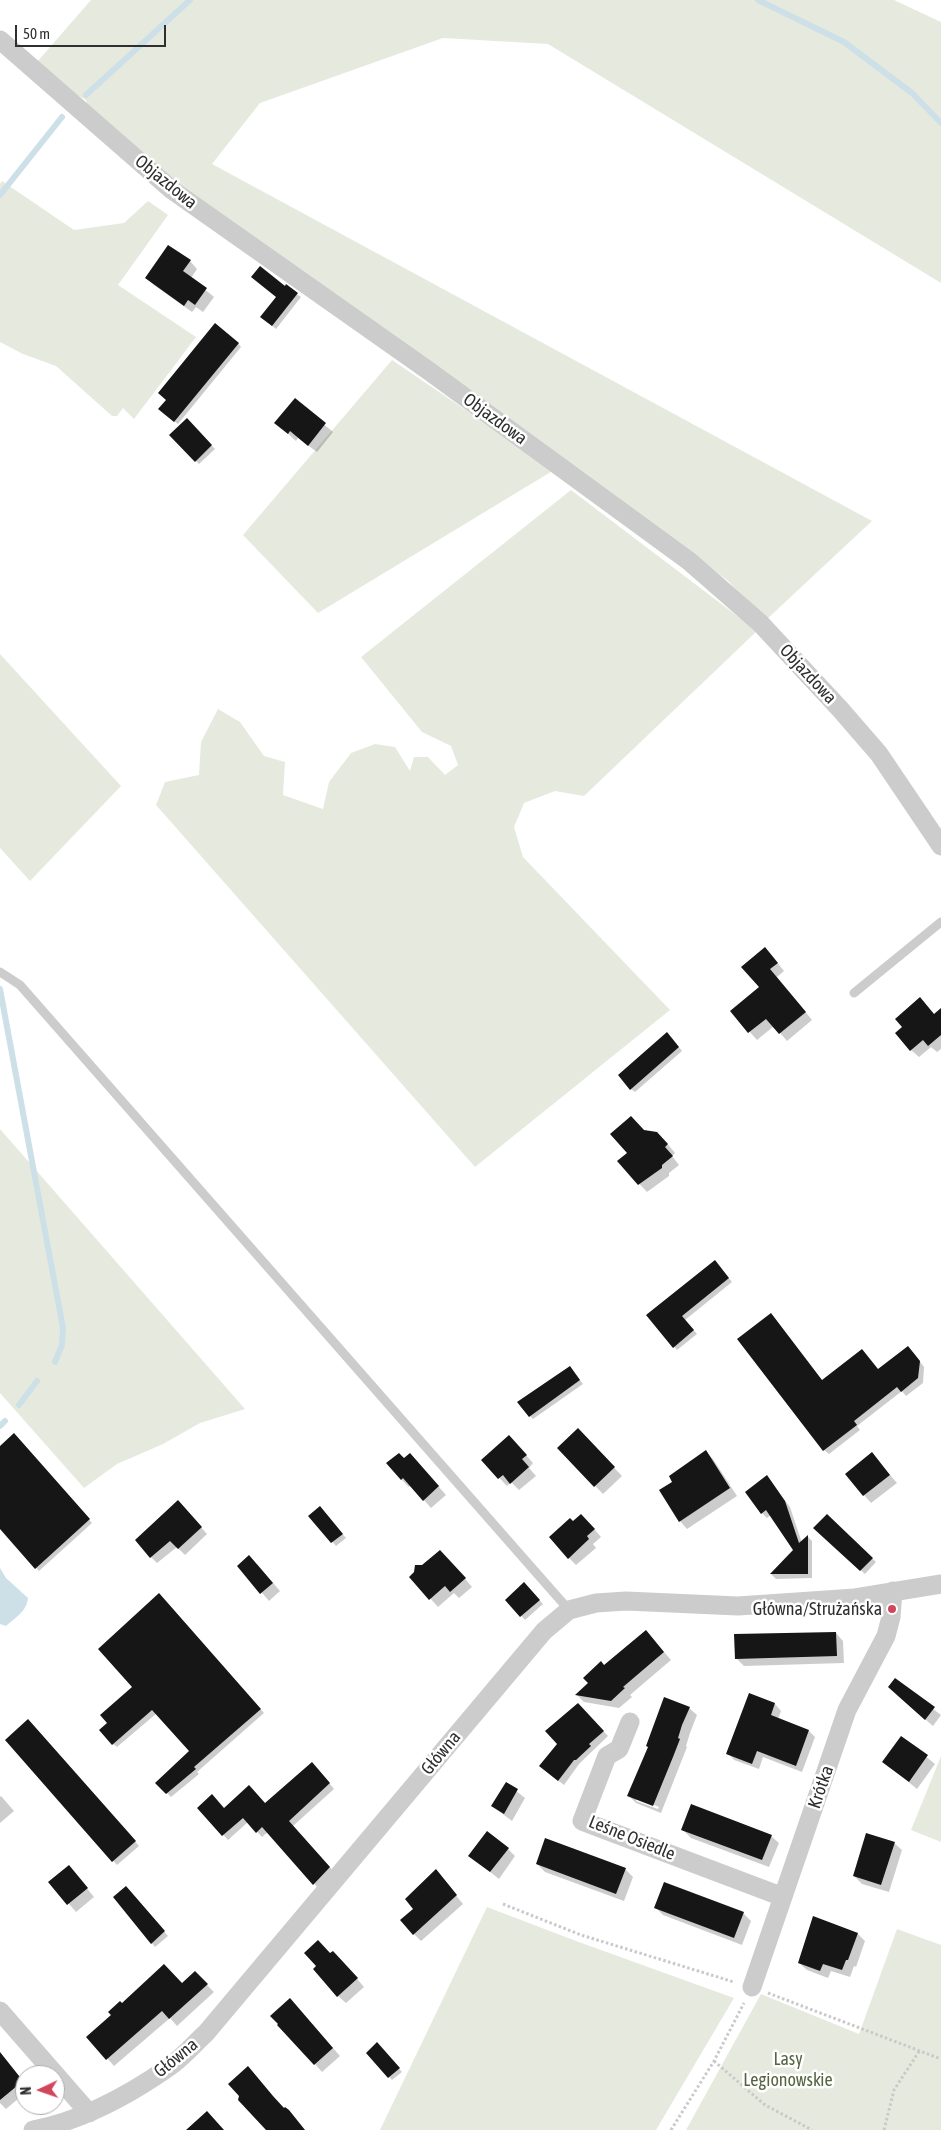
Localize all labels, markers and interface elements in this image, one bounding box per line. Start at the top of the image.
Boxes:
scale bar [18,15,169,47]
text: 50 m [23,25,50,42]
street label: Objazdowa [131,150,201,214]
street label: Objazdowa [459,389,531,449]
street label: Objazdowa [775,640,841,708]
place label: Główna/Strużańska [753,1598,882,1620]
marker: Główna/Strużańska [886,1603,898,1615]
street label: Główna [417,1727,465,1779]
street label: Krótka [804,1763,838,1811]
street label: Leśne Osiedle [586,1811,678,1865]
street label: Główna [150,2034,202,2082]
park label: Lasy Legionowskie [743,2048,833,2090]
north arrow [15,2065,65,2115]
text: N [18,2086,34,2095]

